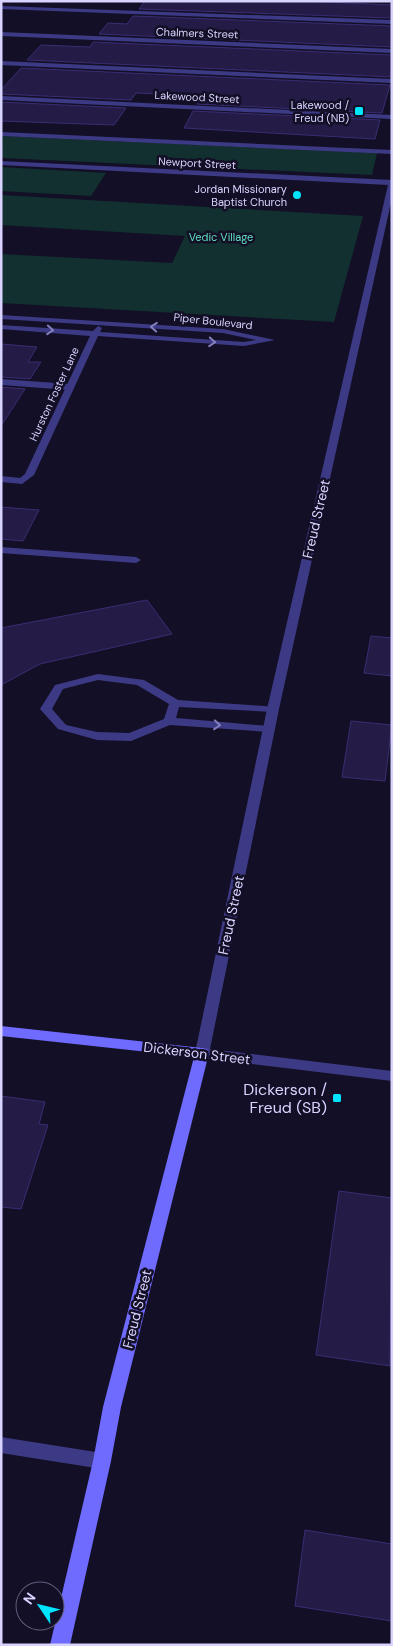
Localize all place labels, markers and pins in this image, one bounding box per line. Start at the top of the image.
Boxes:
place label: Lakewood / Freud (NB) [291,98,349,125]
marker: Lakewood / Freud (NB) [353,105,365,117]
place label: Jordan Missionary Baptist Church [194,182,287,209]
marker: Jordan Missionary Baptist Church [291,189,303,201]
place label: Dickerson / Freud (SB) [243,1079,327,1118]
marker: Dickerson / Freud (SB) [331,1092,343,1104]

